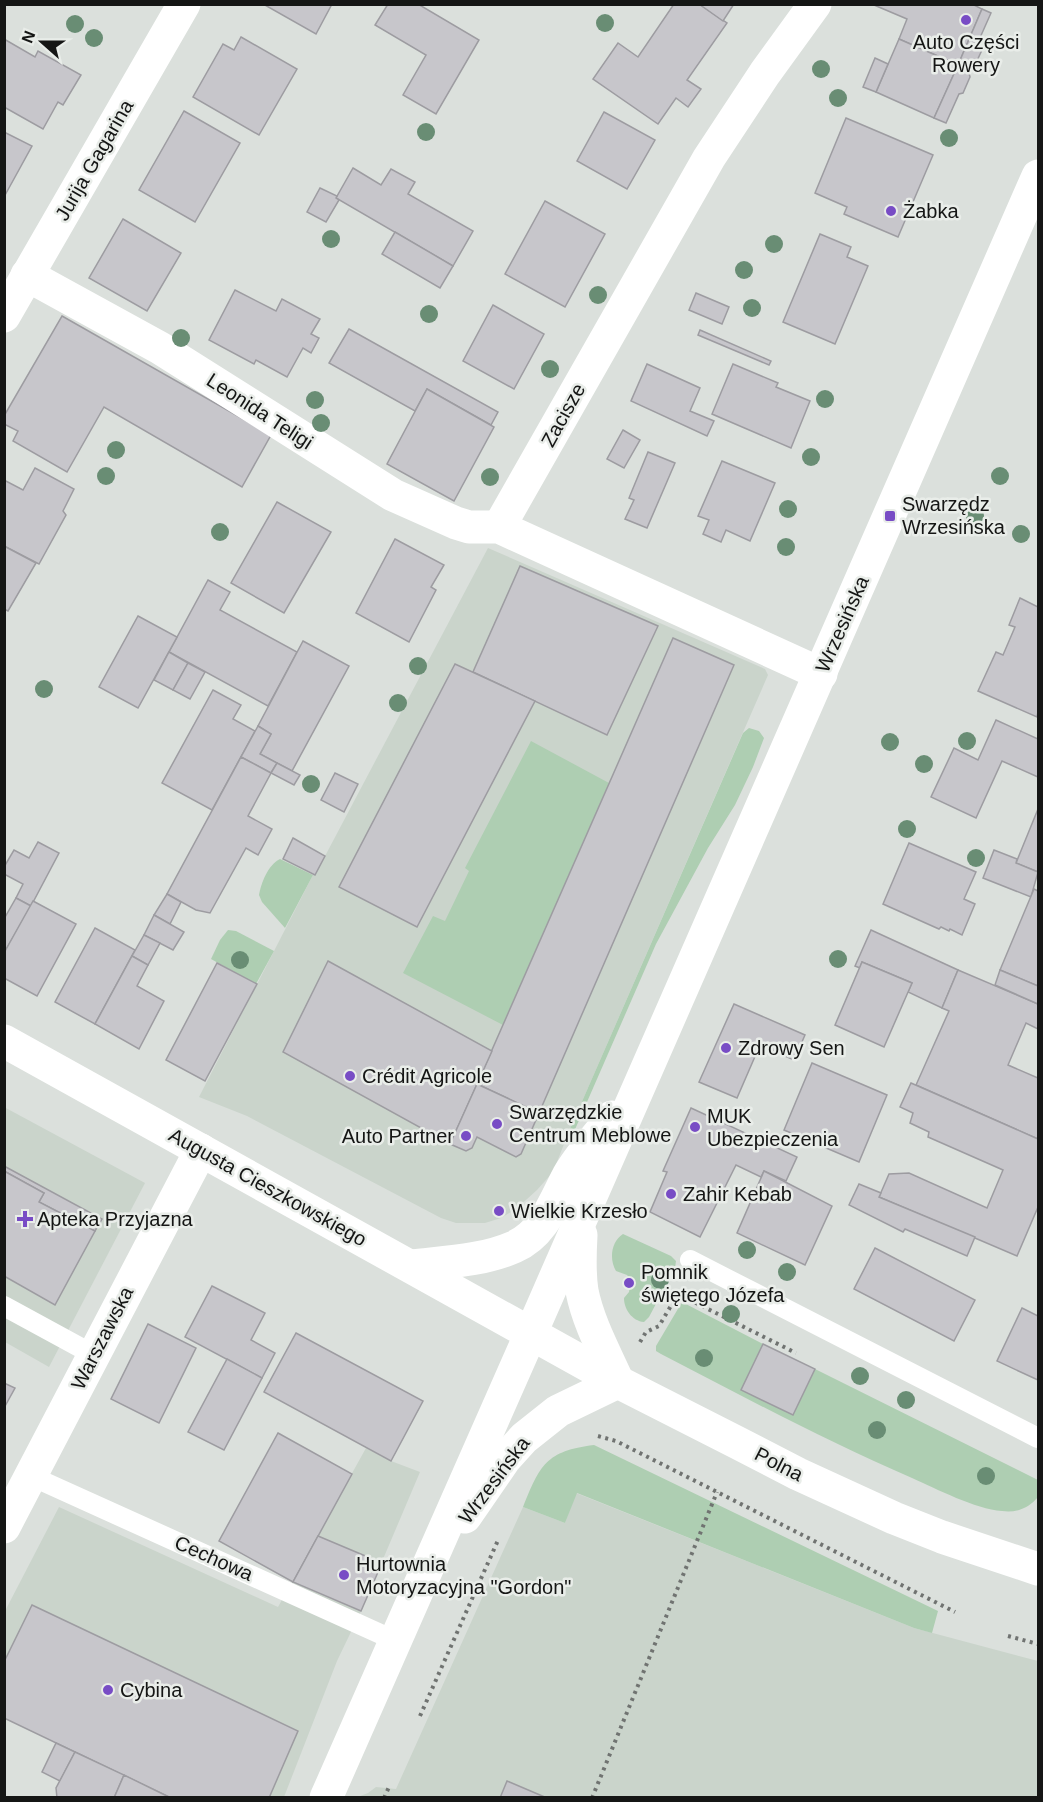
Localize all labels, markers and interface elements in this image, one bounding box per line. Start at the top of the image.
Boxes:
north arrow [12,12,72,72]
marker: Auto Części Rowery [959,13,973,27]
text: N [18,28,38,45]
place label: Auto Części Rowery [913,31,1019,76]
street label: Jurija Gagarina [51,95,138,224]
place label: Żabka [903,200,959,222]
marker: Żabka [884,204,898,218]
street label: Leonida Teligi [203,369,317,453]
street label: Zacisze [537,380,589,450]
place label: Swarzędz Wrzesińska [902,493,1006,538]
marker: Swarzędz Wrzesińska [883,509,897,523]
street label: Wrzesińska [811,572,873,676]
place label: Zdrowy Sen [738,1037,845,1059]
marker: Zdrowy Sen [719,1041,733,1055]
place label: Crédit Agricole [362,1065,492,1087]
marker: Crédit Agricole [343,1069,357,1083]
place label: Swarzędzkie Centrum Meblowe [509,1101,671,1146]
place label: MUK Ubezpieczenia [707,1105,839,1150]
marker: Swarzędzkie Centrum Meblowe [490,1117,504,1131]
marker: MUK Ubezpieczenia [688,1120,702,1134]
street label: Augusta Cieszkowskiego [165,1123,371,1251]
place label: Auto Partner [342,1125,454,1147]
marker: Auto Partner [459,1129,473,1143]
place label: Zahir Kebab [683,1183,792,1205]
marker: Zahir Kebab [664,1187,678,1201]
place label: Wielkie Krzesło [511,1200,648,1222]
marker: Wielkie Krzesło [492,1204,506,1218]
place label: Apteka Przyjazna [37,1208,194,1230]
marker: Apteka Przyjazna [18,1212,32,1226]
place label: Pomnik świętego Józefa [641,1261,785,1306]
marker: Pomnik świętego Józefa [622,1276,636,1290]
street label: Warszawska [67,1282,138,1393]
street label: Wrzesińska [454,1432,534,1528]
street label: Polna [751,1443,808,1486]
street label: Cechowa [171,1531,257,1585]
place label: Hurtownia Motoryzacyjna "Gordon" [356,1553,571,1598]
marker: Hurtownia Motoryzacyjna "Gordon" [337,1568,351,1582]
place label: Cybina [120,1679,183,1701]
marker: Cybina [101,1683,115,1697]

